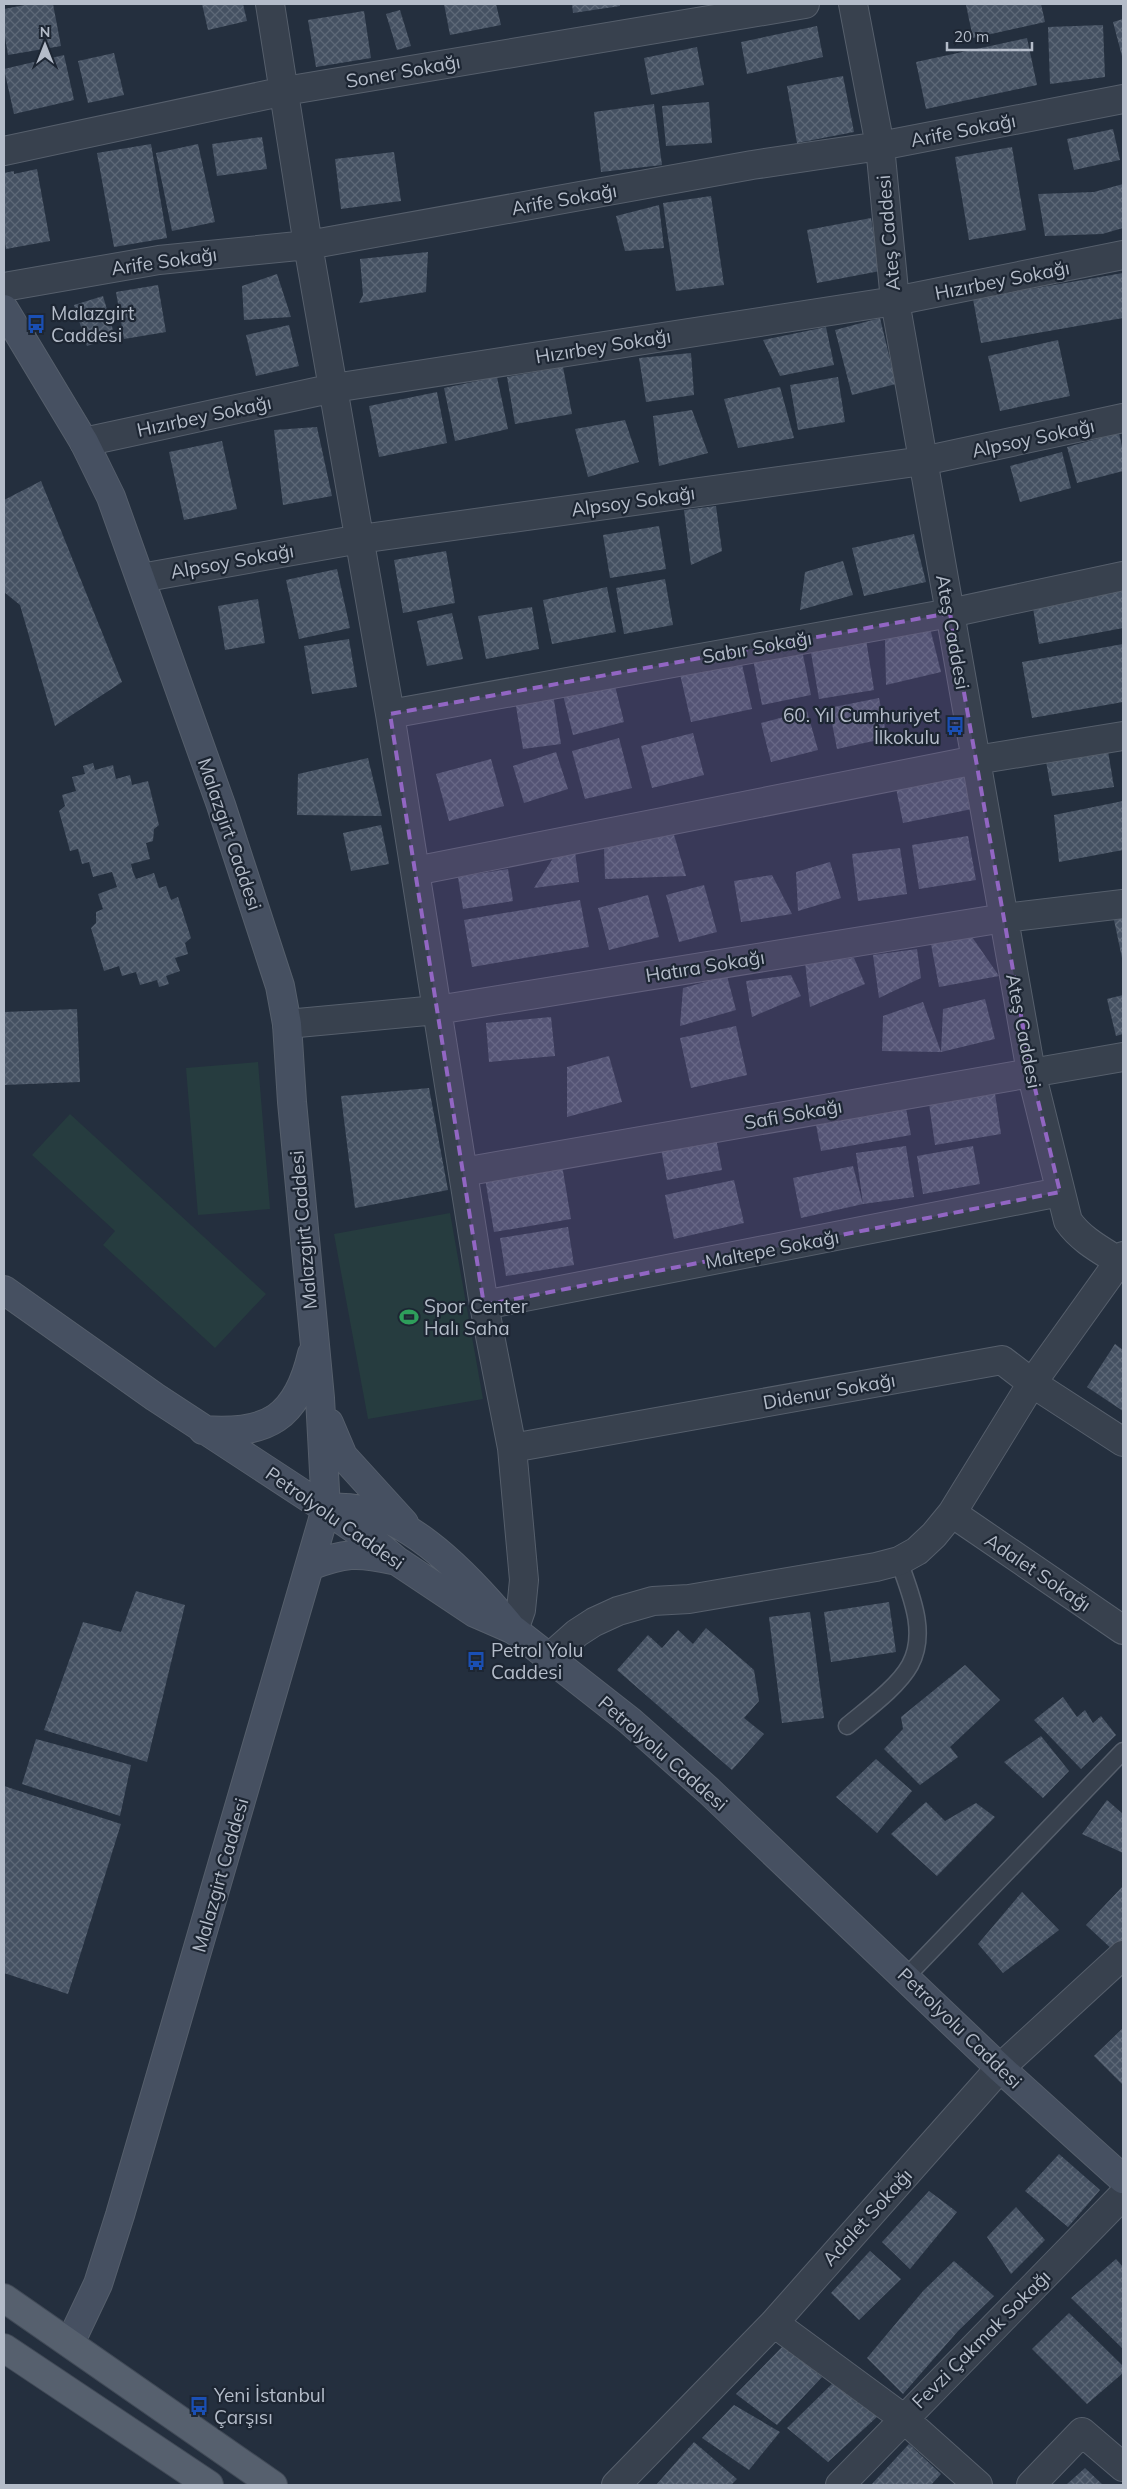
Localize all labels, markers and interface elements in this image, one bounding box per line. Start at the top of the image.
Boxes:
north arrow [20,20,70,70]
scale bar [947,20,1032,52]
text: N [40,23,50,41]
text: 20 m [954,27,989,46]
street label: Soner Sokağı [344,49,462,93]
street label: Arife Sokağı [908,108,1018,152]
street label: Ateş Caddesi [871,174,905,292]
street label: Arife Sokağı [509,178,619,220]
street label: Arife Sokağı [110,242,218,280]
street label: Hızırbey Sokağı [933,255,1071,305]
place label: Malazgirt Caddesi [51,301,135,347]
bus stop icon: Malazgirt Caddesi [25,313,47,335]
street label: Hızırbey Sokağı [534,323,672,369]
street label: Hızırbey Sokağı [135,390,273,442]
street label: Alpsoy Sokağı [969,413,1097,463]
street label: Alpsoy Sokağı [570,480,696,522]
street label: Alpsoy Sokağı [168,538,296,584]
street label: Ateş Caddesi [931,573,975,691]
street label: Sabır Sokağı [700,626,814,668]
place label: 60. Yıl Cumhuriyet İlkokulu [783,703,940,749]
bus stop icon: 60. Yıl Cumhuriyet İlkokulu [944,715,966,737]
street label: Malazgirt Caddesi [193,755,267,913]
street label: Hatıra Sokağı [644,945,766,987]
street label: Ateş Caddesi [1001,972,1047,1090]
street label: Safi Sokağı [742,1094,844,1134]
street label: Malazgirt Caddesi [284,1150,322,1310]
street label: Maltepe Sokağı [703,1224,841,1274]
place label: Spor Center Halı Saha [424,1294,528,1340]
sports icon: Spor Center Halı Saha [398,1306,420,1328]
street label: Didenur Sokağı [761,1368,897,1414]
street label: Petrolyolu Caddesi [261,1461,409,1575]
street label: Adalet Sokağı [980,1528,1096,1616]
place label: Petrol Yolu Caddesi [491,1638,583,1684]
bus stop icon: Petrol Yolu Caddesi [465,1650,487,1672]
street label: Petrolyolu Caddesi [593,1690,733,1816]
street label: Malazgirt Caddesi [186,1795,254,1955]
street label: Petrolyolu Caddesi [893,1963,1027,2093]
street label: Adalet Sokağı [817,2163,917,2271]
street label: Fevzi Çakmak Sokağı [907,2265,1055,2413]
place label: Yeni İstanbul Çarşısı [213,2383,325,2429]
bus stop icon: Yeni İstanbul Çarşısı [188,2395,210,2417]

